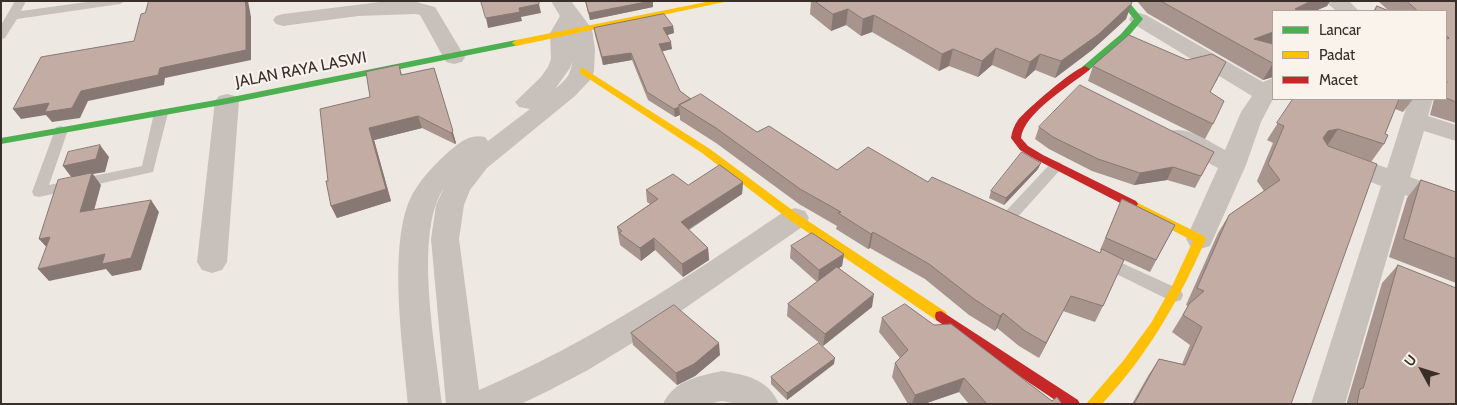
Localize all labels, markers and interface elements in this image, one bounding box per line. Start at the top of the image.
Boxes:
legend [1272,10,1447,100]
text: Lancar [1319,21,1361,39]
text: Padat [1319,46,1355,64]
street label: JALAN RAYA LASWI [234,48,368,92]
text: Macet [1319,71,1358,89]
north arrow [1397,345,1447,395]
text: U [1400,351,1421,370]

